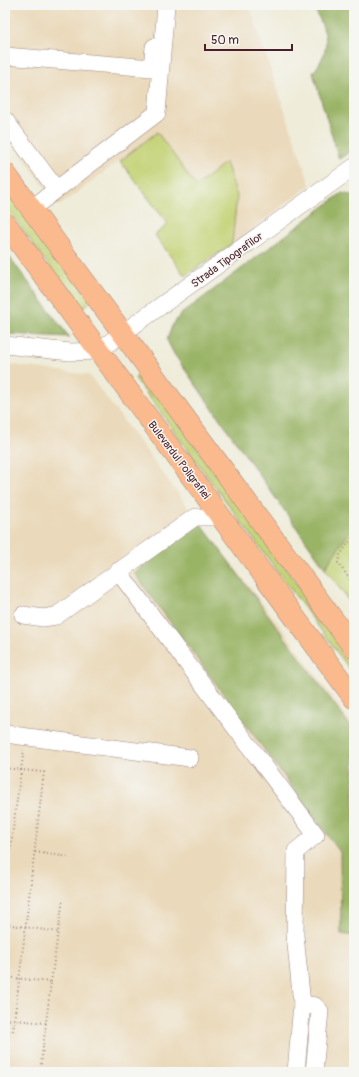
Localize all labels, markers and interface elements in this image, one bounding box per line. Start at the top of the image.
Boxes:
scale bar [205,26,292,52]
text: 50 m [211,33,239,48]
street label: Strada Tipografilor [189,230,265,290]
street label: Bulevardul Poligrafiei [145,418,213,502]

